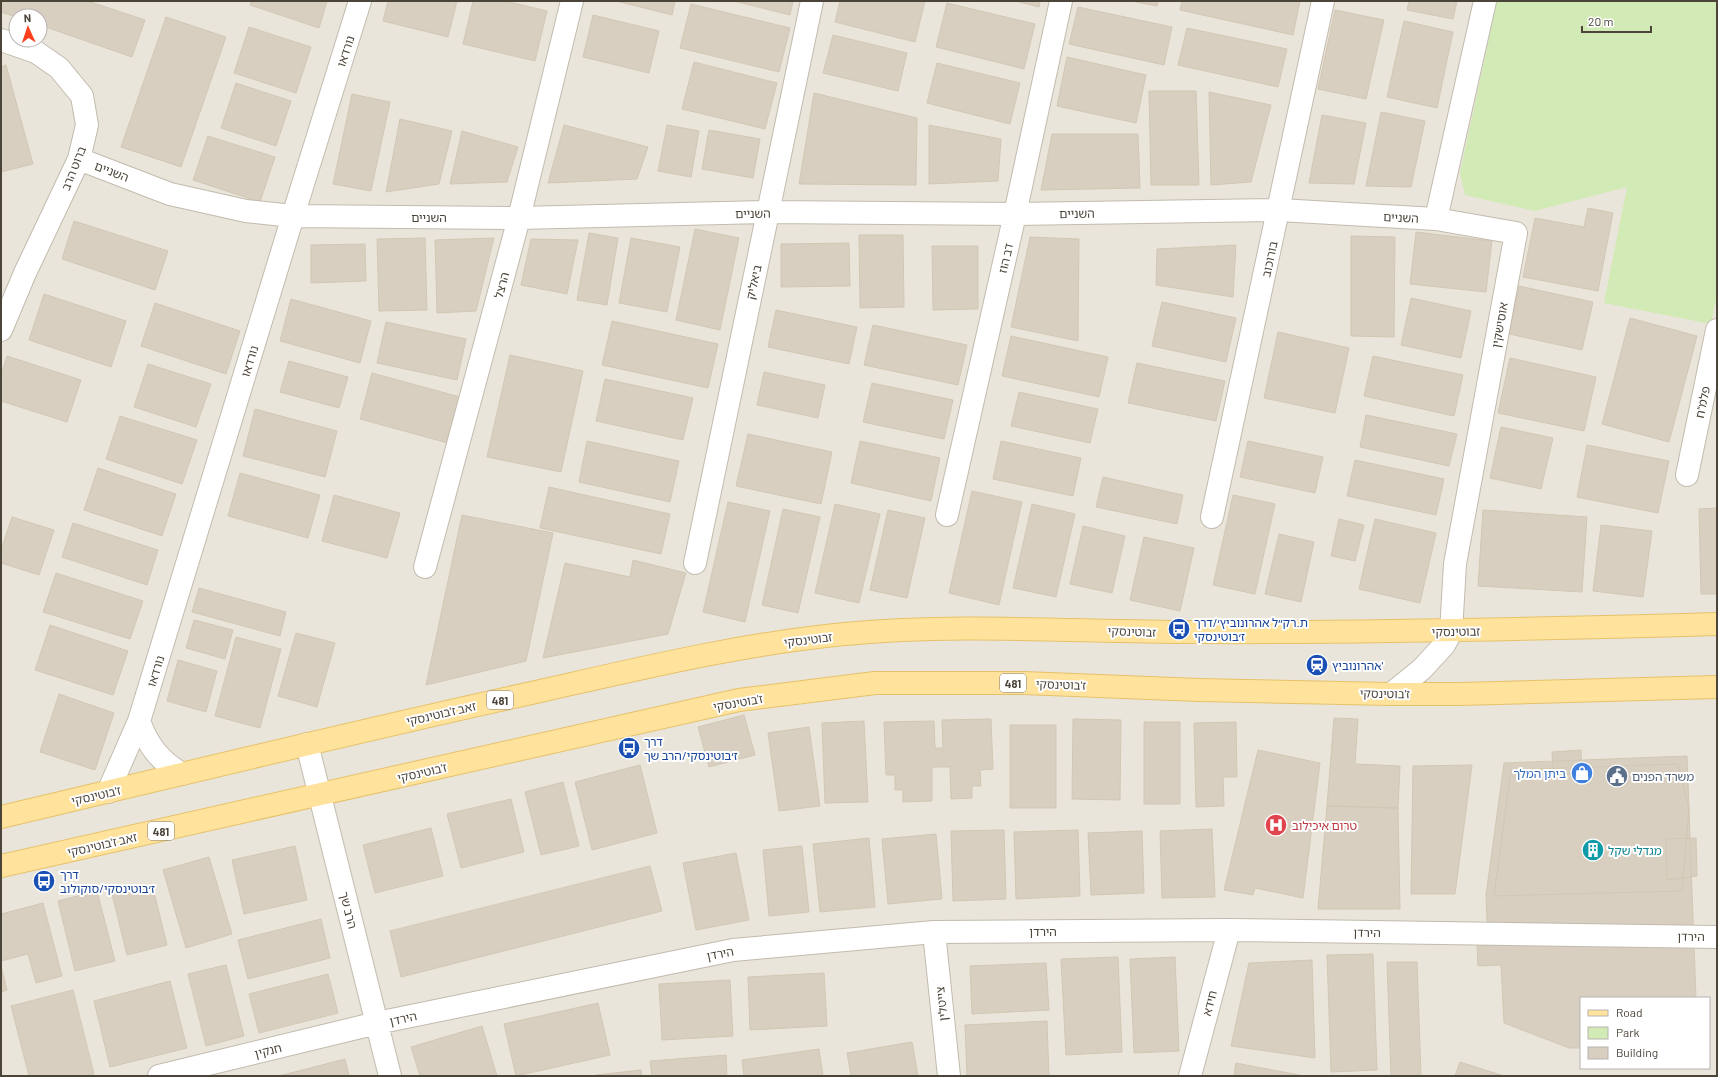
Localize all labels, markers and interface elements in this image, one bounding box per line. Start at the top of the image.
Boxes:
north arrow [8,8,48,48]
scale bar [1582,8,1651,34]
text: N [23,11,31,24]
text: 20 m [1588,14,1614,28]
street label: נורדאו [333,34,357,68]
street label: ברוט הרב [58,144,88,192]
street label: השניים [93,158,131,184]
street label: השניים [735,206,771,220]
street label: השניים [1059,206,1095,220]
street label: השניים [1383,209,1419,225]
street label: השניים [411,210,447,224]
street label: בורוכוב [1258,239,1280,278]
street label: דב הוז [995,241,1015,274]
street label: ביאליק [742,263,764,301]
street label: הרצל [491,270,511,300]
street label: אוסישקין [1488,301,1510,349]
street label: נורדאו [238,344,260,378]
street label: פלמ"ח [1692,385,1712,419]
place label: ת.רק״ל אהרונוביץ׳/דרך ז׳בוטינסקי [1194,615,1308,643]
bus stop icon: ת.רק״ל אהרונוביץ׳/דרך ז׳בוטינסקי [1166,616,1192,642]
street label: זבוטינסקי [1108,623,1157,639]
street label: זבוטינסקי [1432,624,1480,638]
street label: זבוטינסקי [783,629,833,649]
station icon: אהרונוביץ' [1304,652,1330,678]
street label: נורדאו [144,654,166,688]
place label: אהרונוביץ' [1332,658,1384,672]
road number: 481 [1000,674,1026,692]
street label: ז'בוטינסקי [1036,676,1086,692]
street label: ז'בוטינסקי [1360,686,1410,700]
road number: 481 [487,691,513,709]
street label: ז'בוטינסקי [712,691,764,713]
street label: זאב ז'בוטינסקי [405,698,477,728]
place label: דרך ז׳בוטינסקי/הרב שך [644,734,738,762]
bus stop icon: דרך ז׳בוטינסקי/הרב שך [616,735,642,761]
street label: ז'בוטינסקי [396,760,448,784]
shop icon: ביתן המלך [1569,760,1595,786]
public building icon: משרד הפנים [1604,763,1630,789]
place label: ביתן המלך [1513,766,1566,780]
place label: משרד הפנים [1632,769,1694,783]
street label: ז'בוטינסקי [70,783,122,807]
hospital icon: טרום איכילוב [1263,812,1289,838]
place label: טרום איכילוב [1292,818,1357,832]
road number: 481 [148,822,174,840]
street label: זאב ז'בוטינסקי [66,829,138,859]
building icon: מגדלי שקל [1580,837,1606,863]
place label: מגדלי שקל [1608,843,1662,857]
place label: דרך ז׳בוטינסקי/סוקולוב [60,867,155,895]
bus stop icon: דרך ז׳בוטינסקי/סוקולוב [31,868,57,894]
street label: הרב שך [338,890,360,930]
street label: הירדן [1029,924,1057,938]
street label: הירדן [1353,925,1381,939]
street label: הירדן [1677,929,1705,943]
street label: הירדן [705,943,735,963]
street label: צייטלין [932,986,950,1022]
street label: חידא [1199,989,1219,1017]
legend [1580,997,1710,1069]
text: Road [1616,1005,1643,1019]
street label: הירדן [388,1008,418,1028]
text: Park [1616,1025,1640,1039]
street label: חנקין [253,1040,283,1060]
text: Building [1616,1045,1658,1059]

